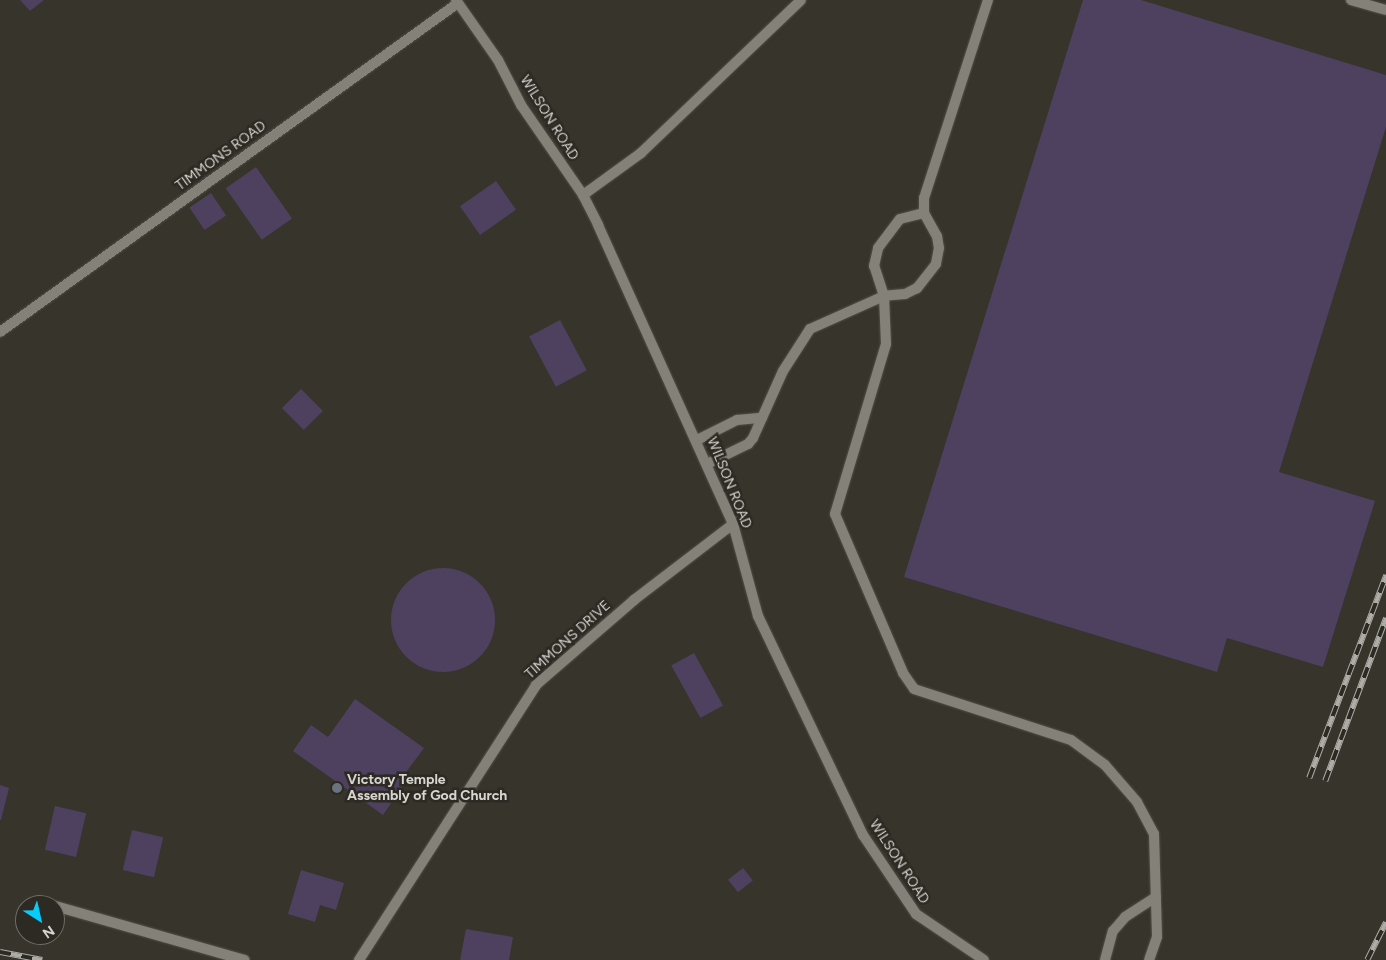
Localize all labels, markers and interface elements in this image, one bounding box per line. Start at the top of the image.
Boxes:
street label: WILSON ROAD [516,72,582,164]
street label: TIMMONS ROAD [172,118,270,194]
street label: WILSON ROAD [703,435,755,531]
street label: TIMMONS DRIVE [522,597,614,683]
place label: Victory Temple Assembly of God Church [347,772,507,804]
marker: Victory Temple Assembly of God Church [331,782,343,794]
street label: WILSON ROAD [866,817,932,907]
north arrow [15,895,65,945]
text: N [39,922,58,942]

